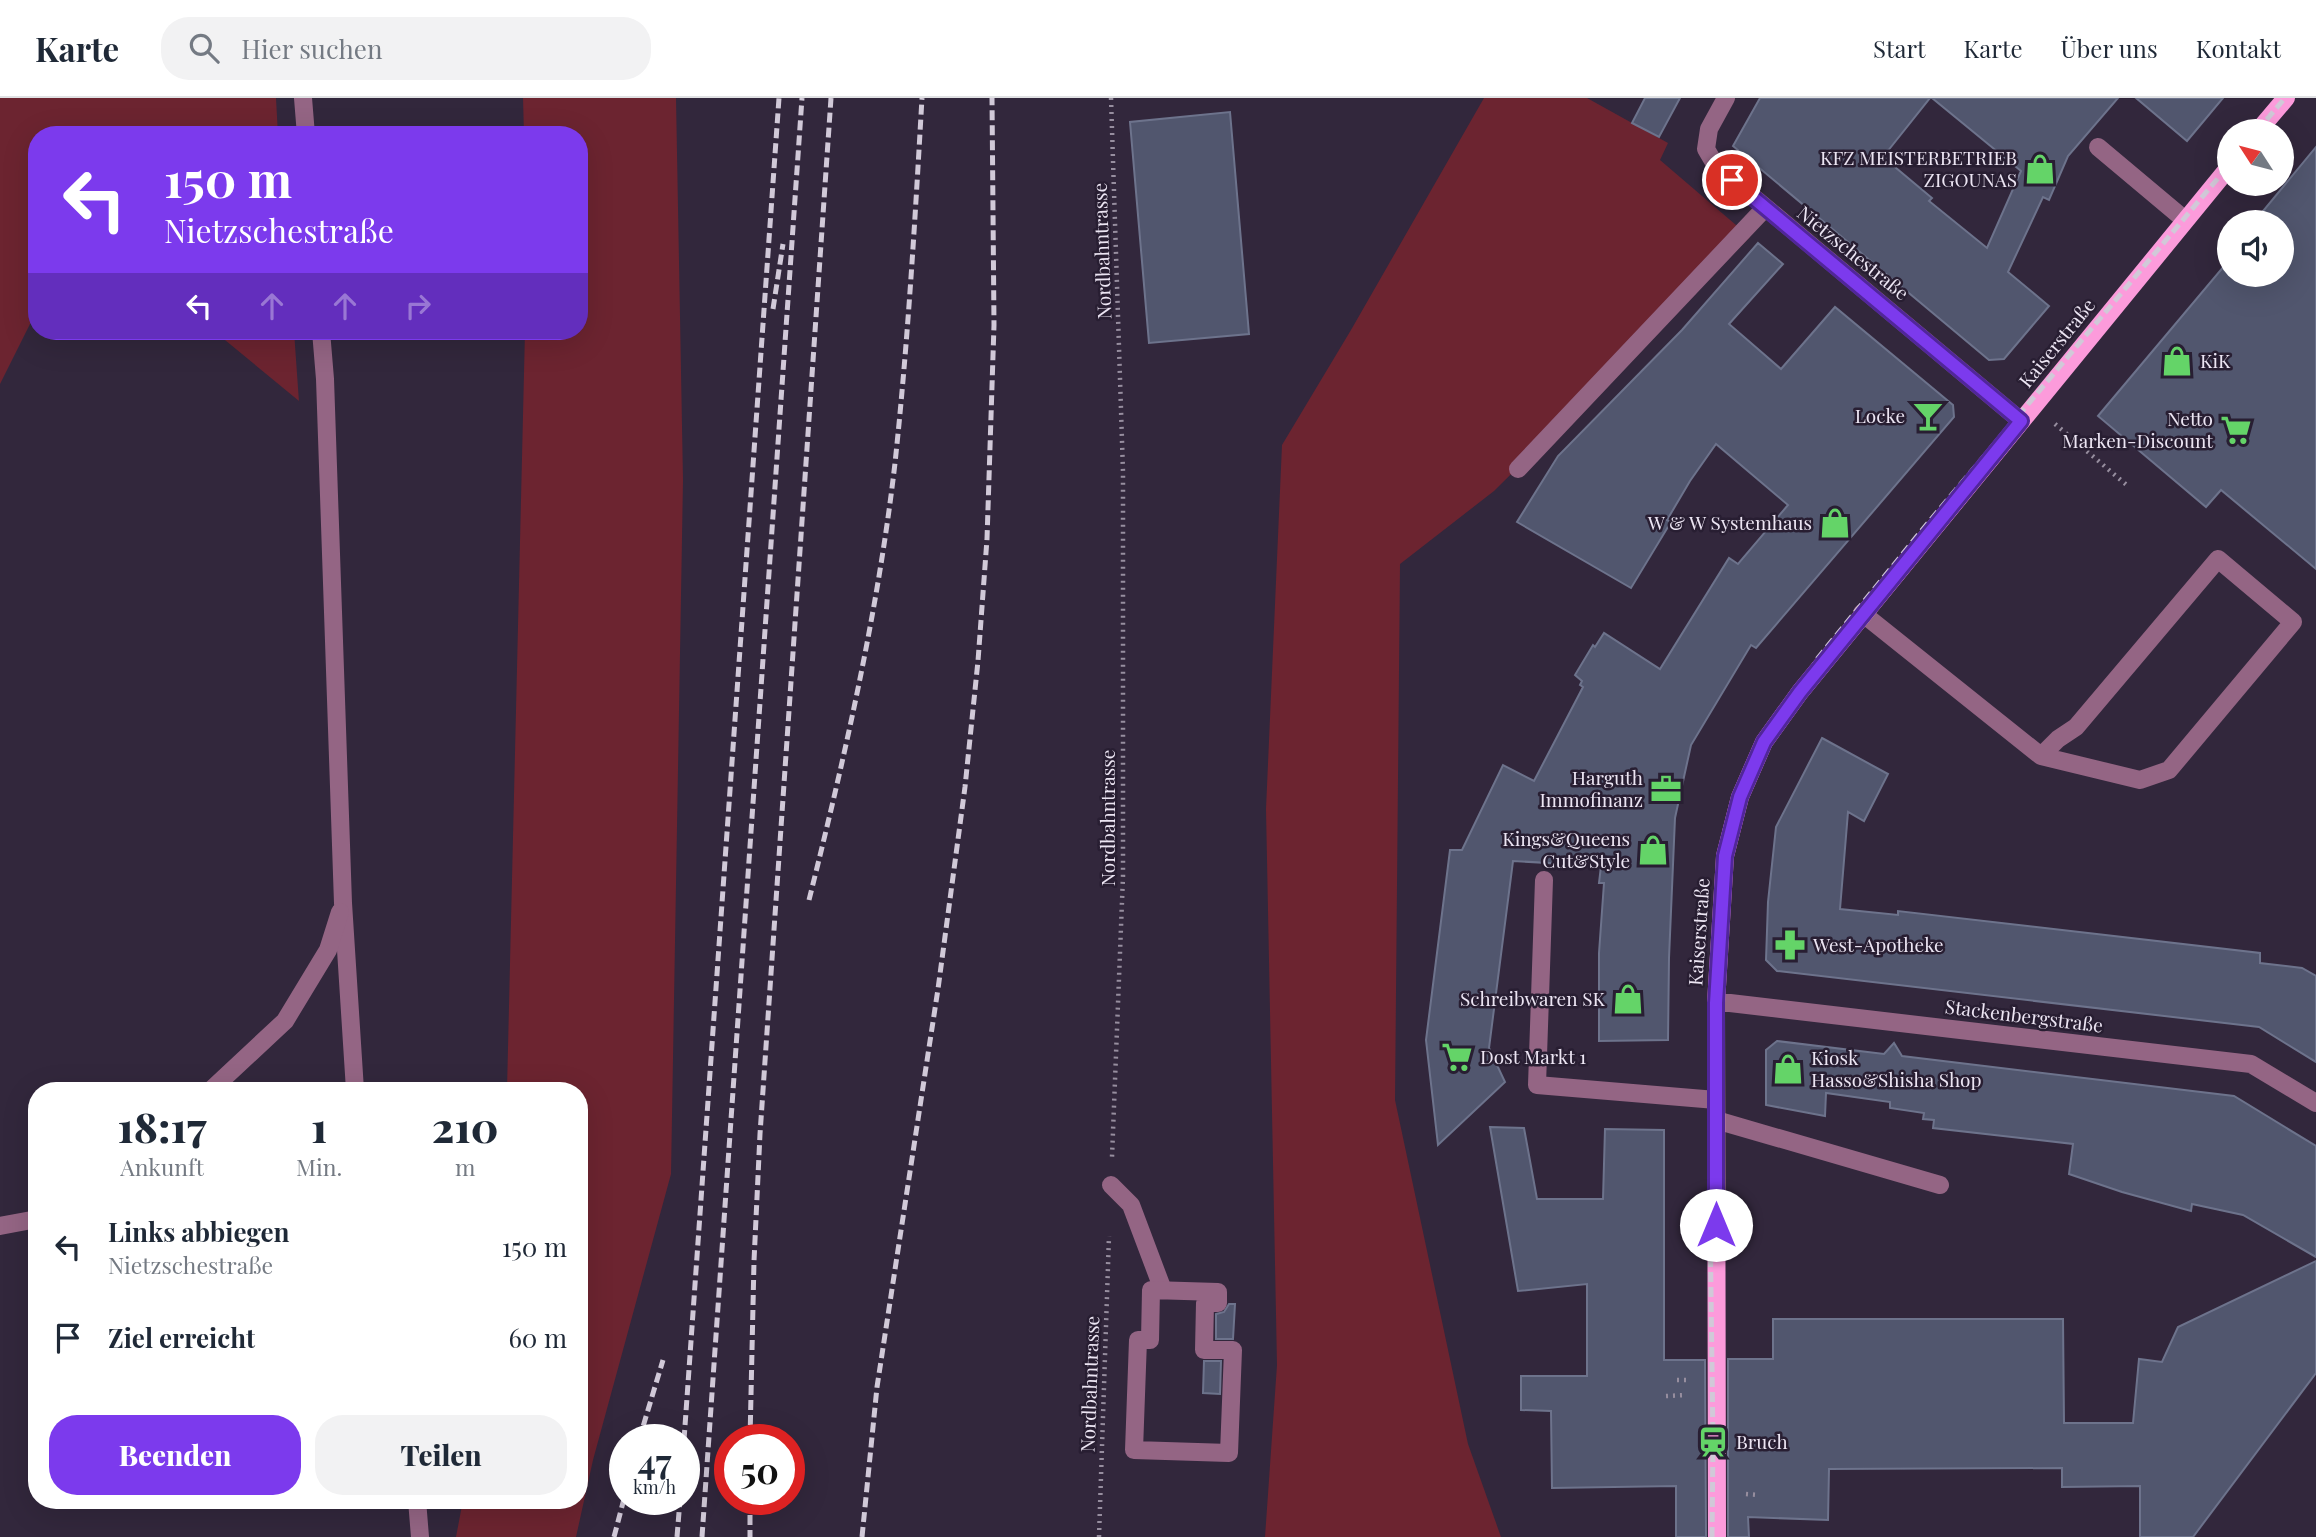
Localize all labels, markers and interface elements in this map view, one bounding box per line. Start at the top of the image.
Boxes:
search box [161,17,651,80]
text: Karte [35,26,119,70]
icon: search [185,29,223,67]
text: Hier suchen [241,31,383,66]
text: Start [1873,32,1926,64]
text: Karte [1964,32,2023,64]
text: Über uns [2061,32,2158,64]
text: Kontakt [2196,32,2281,64]
north arrow [2217,119,2294,196]
map controls [2217,119,2294,287]
place label: KFZ MEISTERBETRIEB ZIGOUNAS [1820,144,2017,192]
text: 150 m [164,145,292,210]
pin [1702,150,1762,210]
shop icon: KFZ MEISTERBETRIEB ZIGOUNAS [2023,152,2057,186]
icon: left [49,154,140,245]
icon: arrive [1713,161,1751,199]
street label: Nordbahntrasse [1086,182,1116,320]
street label: Nietzschestraße [1792,199,1915,305]
text: Nietzschestraße [164,208,394,251]
button: sound [2217,210,2294,287]
icon: left [180,287,218,325]
icon: ahead [253,287,291,325]
icon: ahead [326,287,364,325]
icon: right [399,287,437,325]
street label: Kaiserstraße [2012,292,2100,392]
shop icon: KiK [2160,344,2194,378]
place label: KiK [2200,347,2231,373]
bar icon: Locke [1911,399,1945,433]
place label: Locke [1855,402,1905,428]
place label: Netto Marken-Discount [2062,405,2213,453]
supermarket icon: Netto Marken-Discount [2219,413,2253,447]
shop icon: W & W Systemhaus [1818,506,1852,540]
place label: W & W Systemhaus [1647,509,1812,535]
street label: Nordbahntrasse [1094,750,1120,886]
place label: Harguth Immofinanz [1539,764,1643,812]
office icon: Harguth Immofinanz [1649,772,1683,806]
place label: Kings&Queens Cut&Style [1502,825,1630,873]
shop icon: Kings&Queens Cut&Style [1636,833,1670,867]
street label: Kaiserstraße [1681,877,1715,987]
pharmacy icon: West-Apotheke [1773,928,1807,962]
place label: West-Apotheke [1812,931,1944,957]
shop icon: Schreibwaren SK [1611,982,1645,1016]
place label: Schreibwaren SK [1460,985,1606,1011]
street label: Stackenbergstraße [1944,992,2105,1038]
supermarket icon: Dost Markt 1 [1440,1040,1474,1074]
place label: Dost Markt 1 [1480,1043,1586,1069]
place label: Kiosk Hasso&Shisha Shop [1811,1044,1982,1092]
shop icon: Kiosk Hasso&Shisha Shop [1771,1052,1805,1086]
text: 18:17 [118,1098,207,1154]
text: 1 [311,1098,327,1154]
text: 210 [432,1098,498,1154]
text: Ankunft [120,1151,204,1182]
text: Min. [296,1151,342,1182]
text: m [455,1151,475,1182]
position arrow [1679,1188,1753,1262]
text: Links abbiegen [108,1214,289,1249]
icon: left [49,1228,87,1266]
text: 150 m [502,1229,567,1264]
text: Nietzschestraße [108,1249,273,1280]
street label: Nordbahntrasse [1074,1315,1104,1453]
icon: arrive [49,1319,87,1357]
text: Ziel erreicht [108,1320,255,1355]
text: 60 m [508,1320,567,1355]
button: Beenden [49,1415,301,1495]
button: Teilen [315,1415,567,1495]
speed limit sign: 50 [714,1424,805,1515]
station icon: Bruch [1696,1425,1730,1459]
place label: Bruch [1736,1428,1788,1454]
text: 47 [637,1437,671,1484]
text: km/h [633,1475,676,1499]

